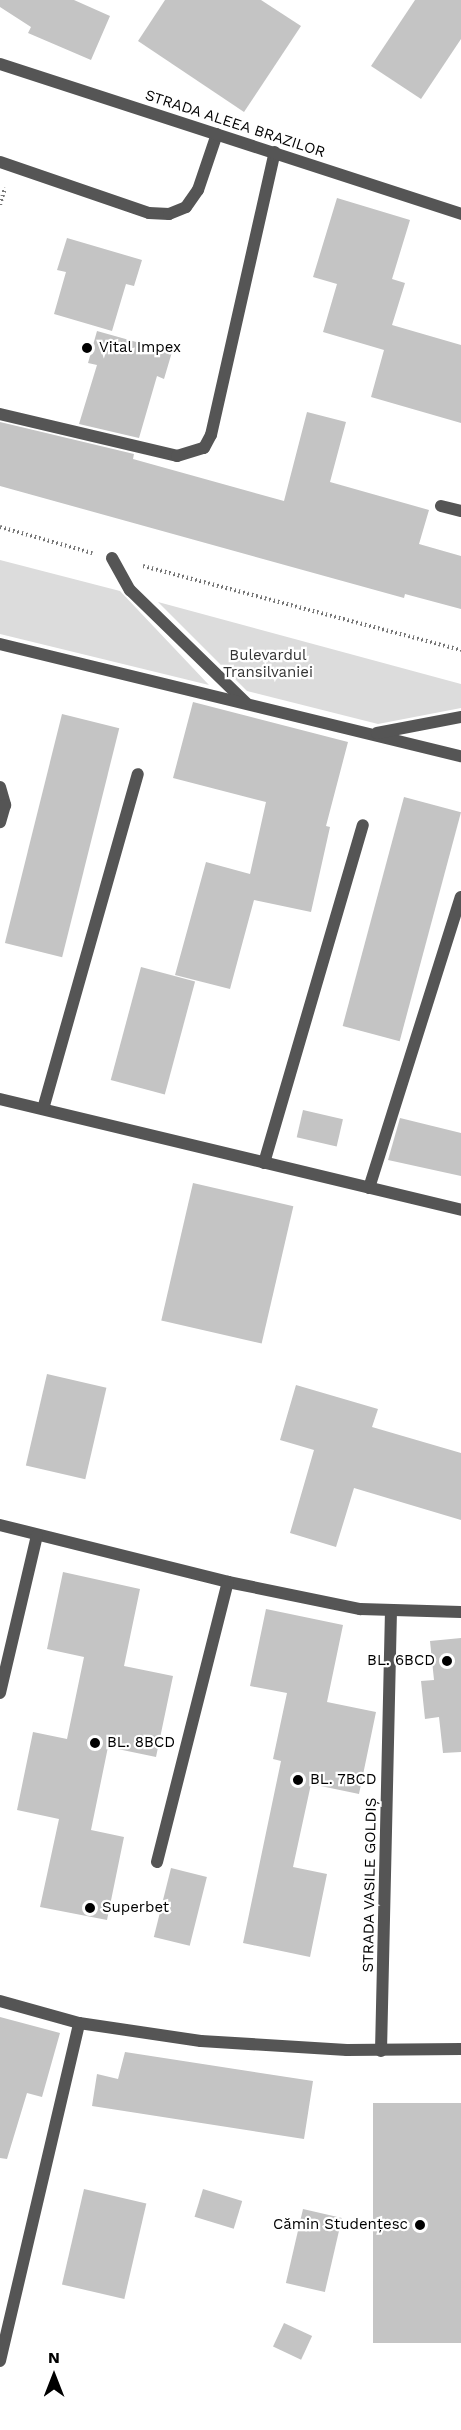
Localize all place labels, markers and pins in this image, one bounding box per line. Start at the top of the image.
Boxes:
place label: Vital Impex [99,339,182,357]
marker: Vital Impex [80,341,94,355]
place label: BL. 6BCD [367,1652,435,1670]
marker: BL. 6BCD [440,1654,454,1668]
place label: BL. 8BCD [107,1734,175,1752]
marker: BL. 8BCD [88,1736,102,1750]
place label: BL. 7BCD [310,1771,377,1789]
marker: BL. 7BCD [291,1773,305,1787]
place label: Superbet [102,1899,169,1917]
marker: Superbet [83,1901,97,1915]
place label: Cămin Studențesc [273,2216,408,2234]
marker: Cămin Studențesc [413,2218,427,2232]

